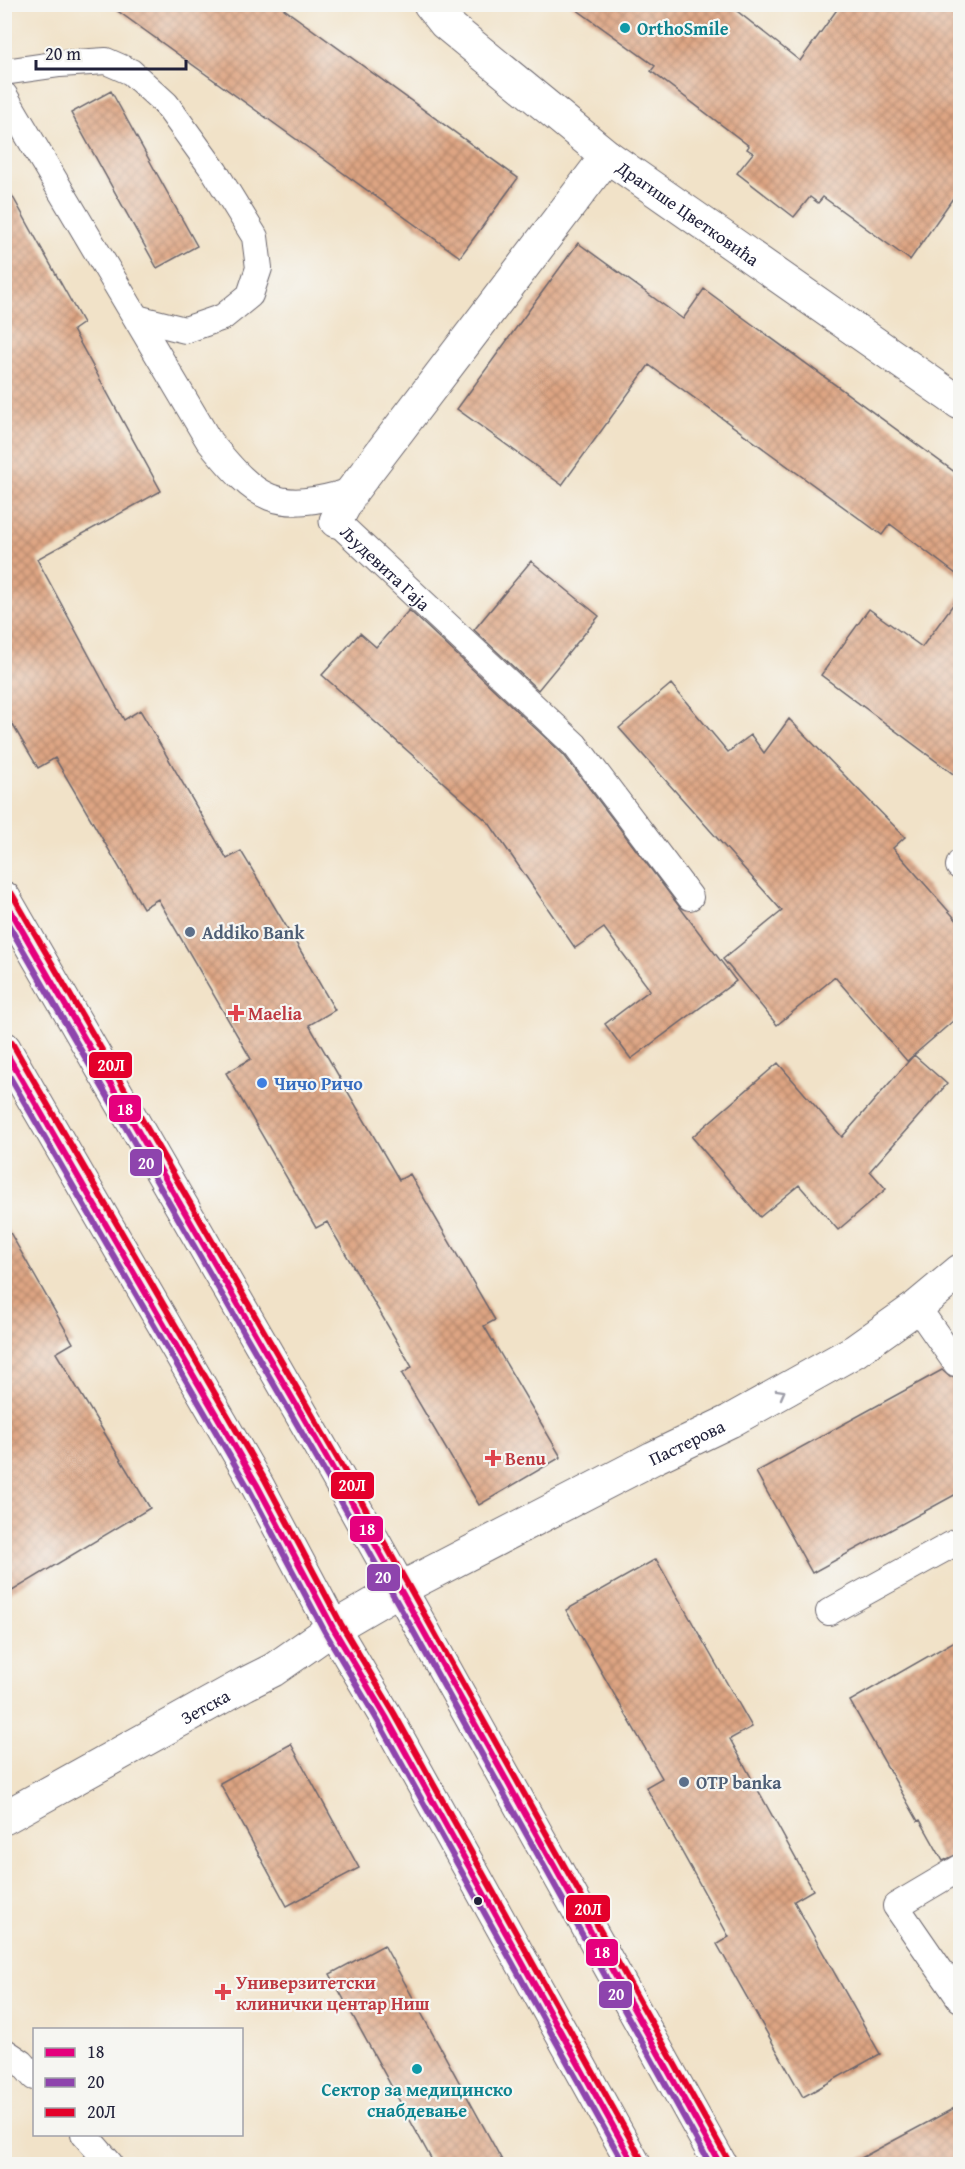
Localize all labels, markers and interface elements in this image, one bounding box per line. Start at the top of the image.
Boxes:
place label: OrthoSmile [637,15,729,42]
marker: OrthoSmile [618,21,632,35]
scale bar [36,33,186,71]
text: 20 m [45,40,81,67]
street label: Драгише Цветковића [611,153,765,272]
street label: Људевита Гаја [335,518,437,617]
place label: Addiko Bank [202,919,305,946]
marker: Addiko Bank [183,925,197,939]
place label: Maelia [248,1000,303,1027]
marker: Maelia [229,1006,243,1020]
line badge: 20Л [88,1051,133,1079]
text: 20Л [97,1053,125,1077]
place label: Чичо Ричо [274,1070,363,1097]
marker: Чичо Ричо [255,1076,269,1090]
line badge: 18 [108,1094,142,1123]
text: 18 [117,1097,133,1121]
line badge: 20 [129,1148,163,1177]
text: 20 [138,1151,154,1175]
one-way arrow [775,1388,785,1400]
street label: Пастерова [644,1412,729,1472]
place label: Benu [505,1445,547,1472]
marker: Benu [486,1451,500,1465]
line badge: 20Л [330,1471,375,1500]
text: 20Л [338,1473,366,1497]
line badge: 18 [349,1515,384,1543]
text: 18 [359,1517,375,1541]
line badge: 20 [366,1563,401,1592]
text: 20 [375,1565,391,1589]
street label: Зетска [176,1681,235,1731]
place label: OTP banka [696,1769,782,1796]
marker: OTP banka [677,1775,691,1789]
line badge: 20Л [565,1894,611,1923]
unlabelled marker [472,1895,484,1907]
text: 20Л [574,1897,602,1921]
line badge: 18 [585,1938,619,1967]
text: 18 [594,1940,610,1964]
place label: Универзитетски клинички центар Ниш [236,1969,430,2017]
line badge: 20 [598,1980,633,2009]
text: 20 [608,1982,624,2006]
marker: Универзитетски клинички центар Ниш [214,1983,232,2001]
legend [33,2028,243,2136]
text: 18 [87,2038,104,2065]
marker: Сектор за медицинско снабдевање [410,2062,424,2076]
text: 20 [87,2068,105,2095]
place label: Сектор за медицинско снабдевање [321,2076,513,2124]
text: 20Л [87,2098,116,2125]

